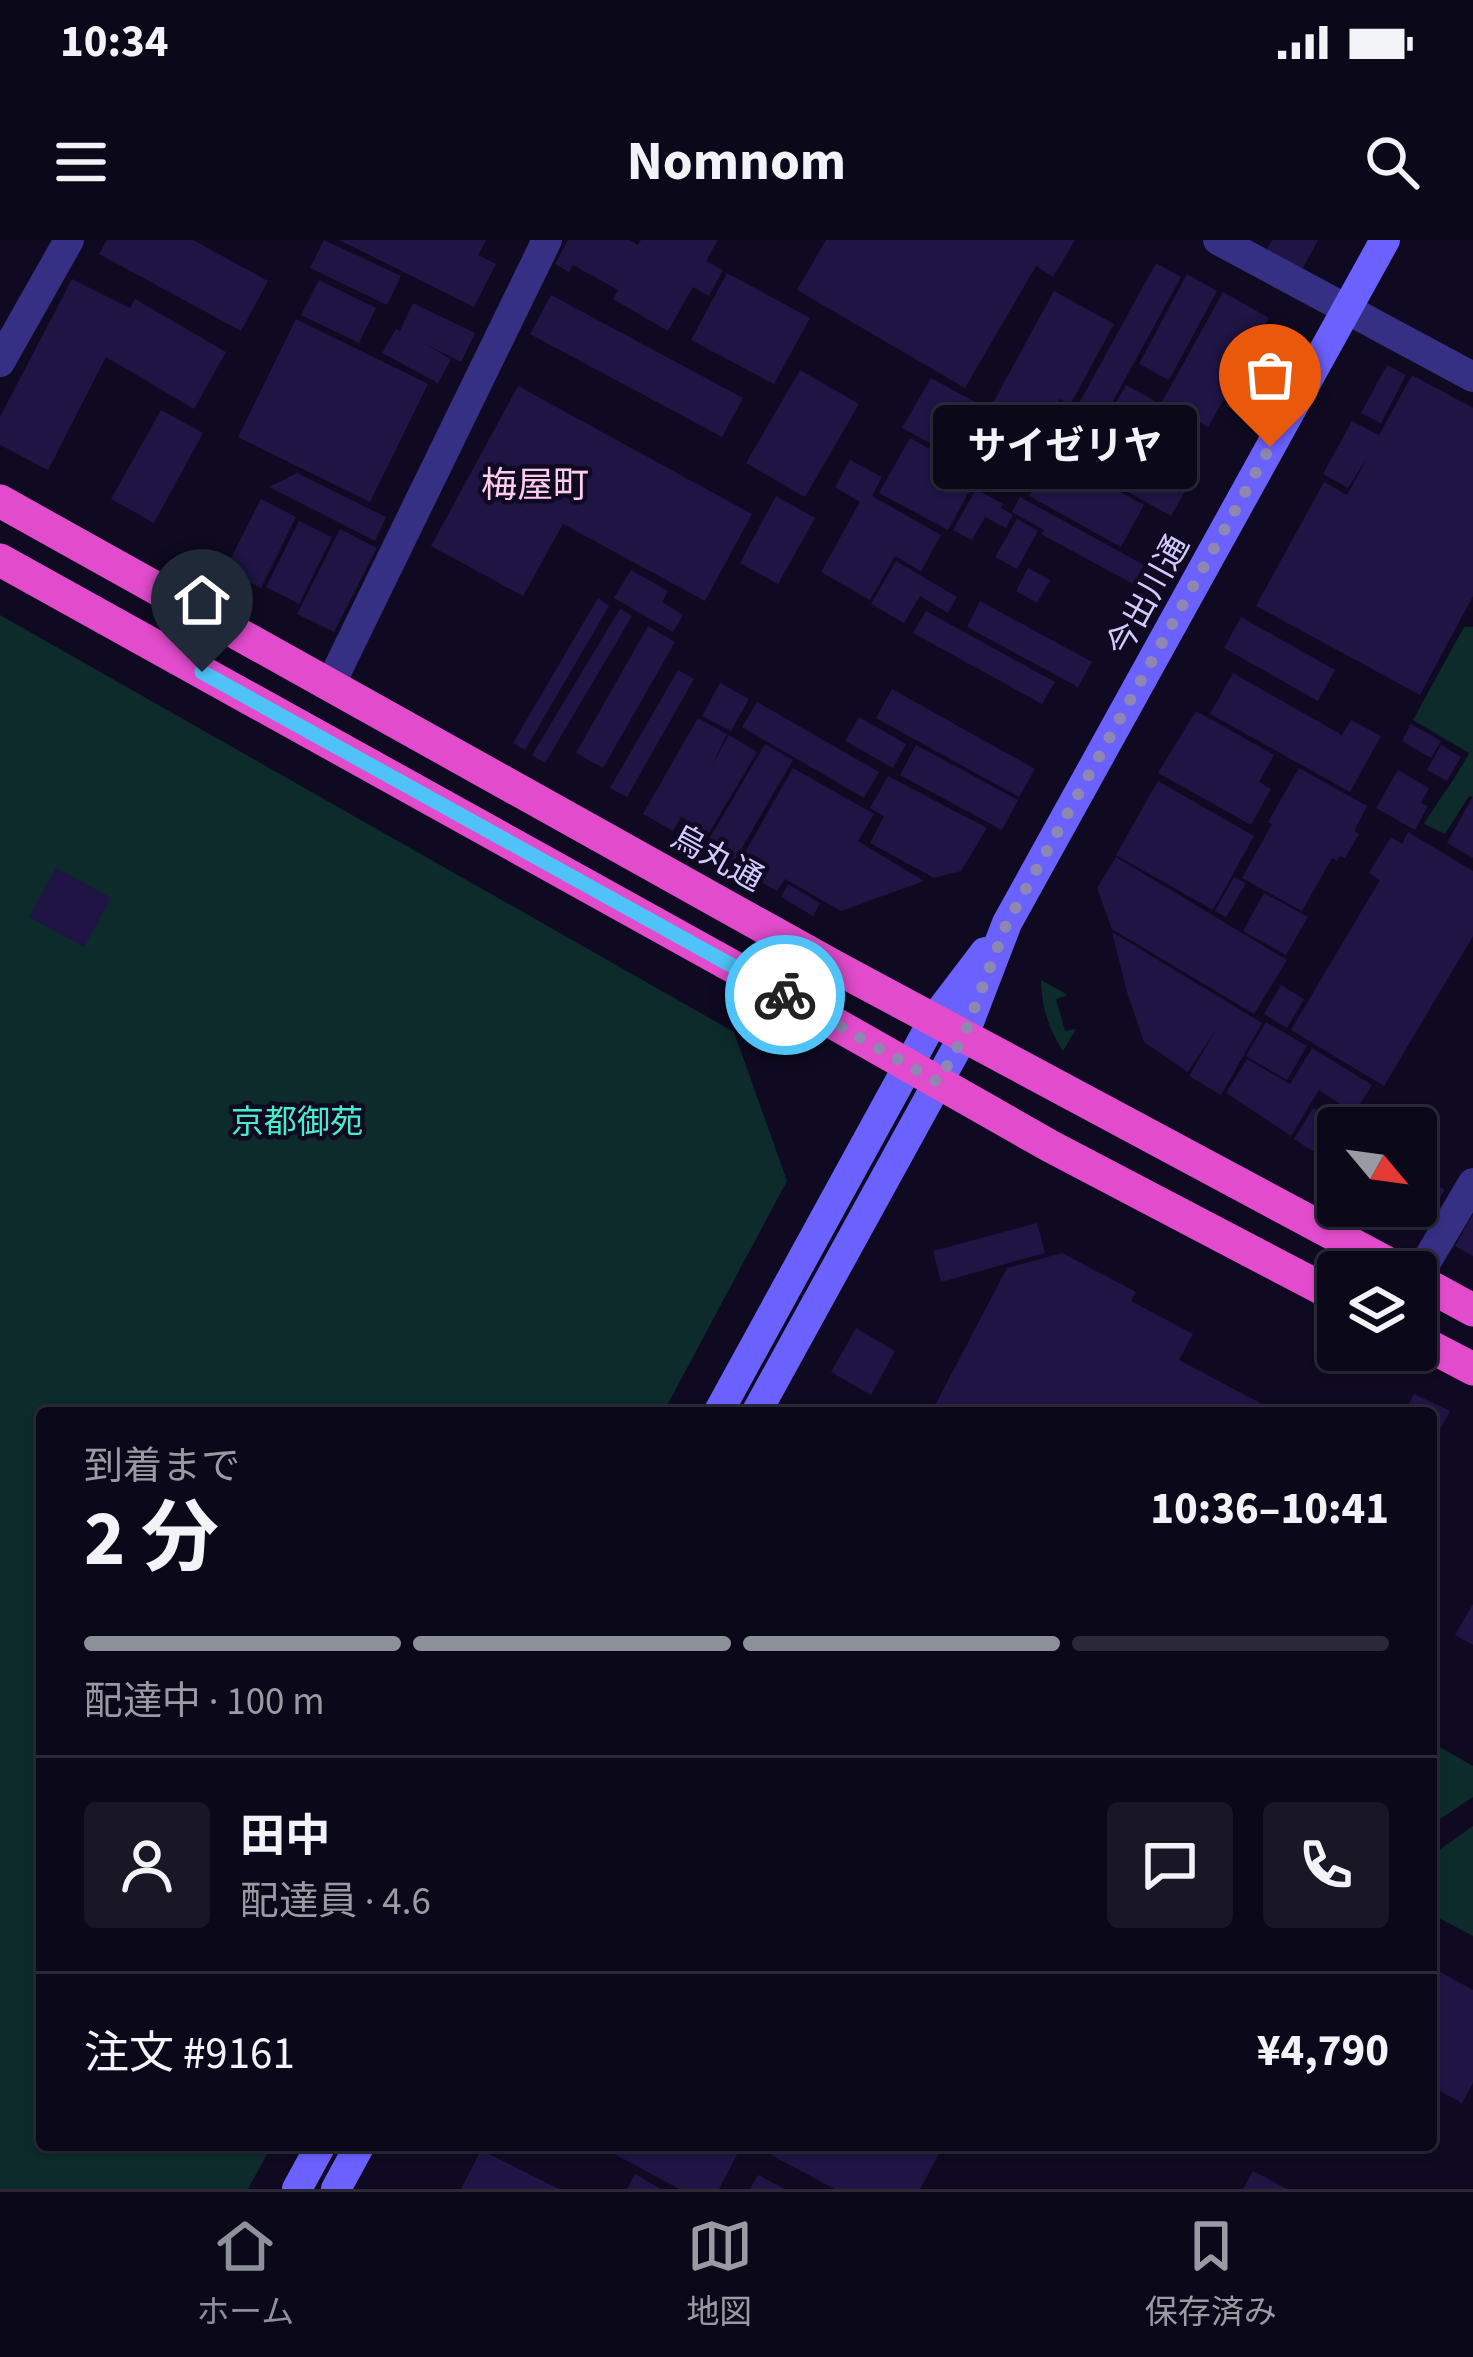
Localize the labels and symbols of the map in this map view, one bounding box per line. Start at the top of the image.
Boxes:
pin [1219,324,1321,447]
callout: サイゼリヤ [934,405,1198,489]
district label: 梅屋町 [481,460,589,511]
street label: 今出川通 [1096,527,1201,665]
pin [151,549,253,672]
street label: 烏丸通 [663,814,772,903]
courier [725,935,845,1055]
park label: 京都御苑 [231,1099,363,1146]
north arrow [1317,1107,1437,1227]

